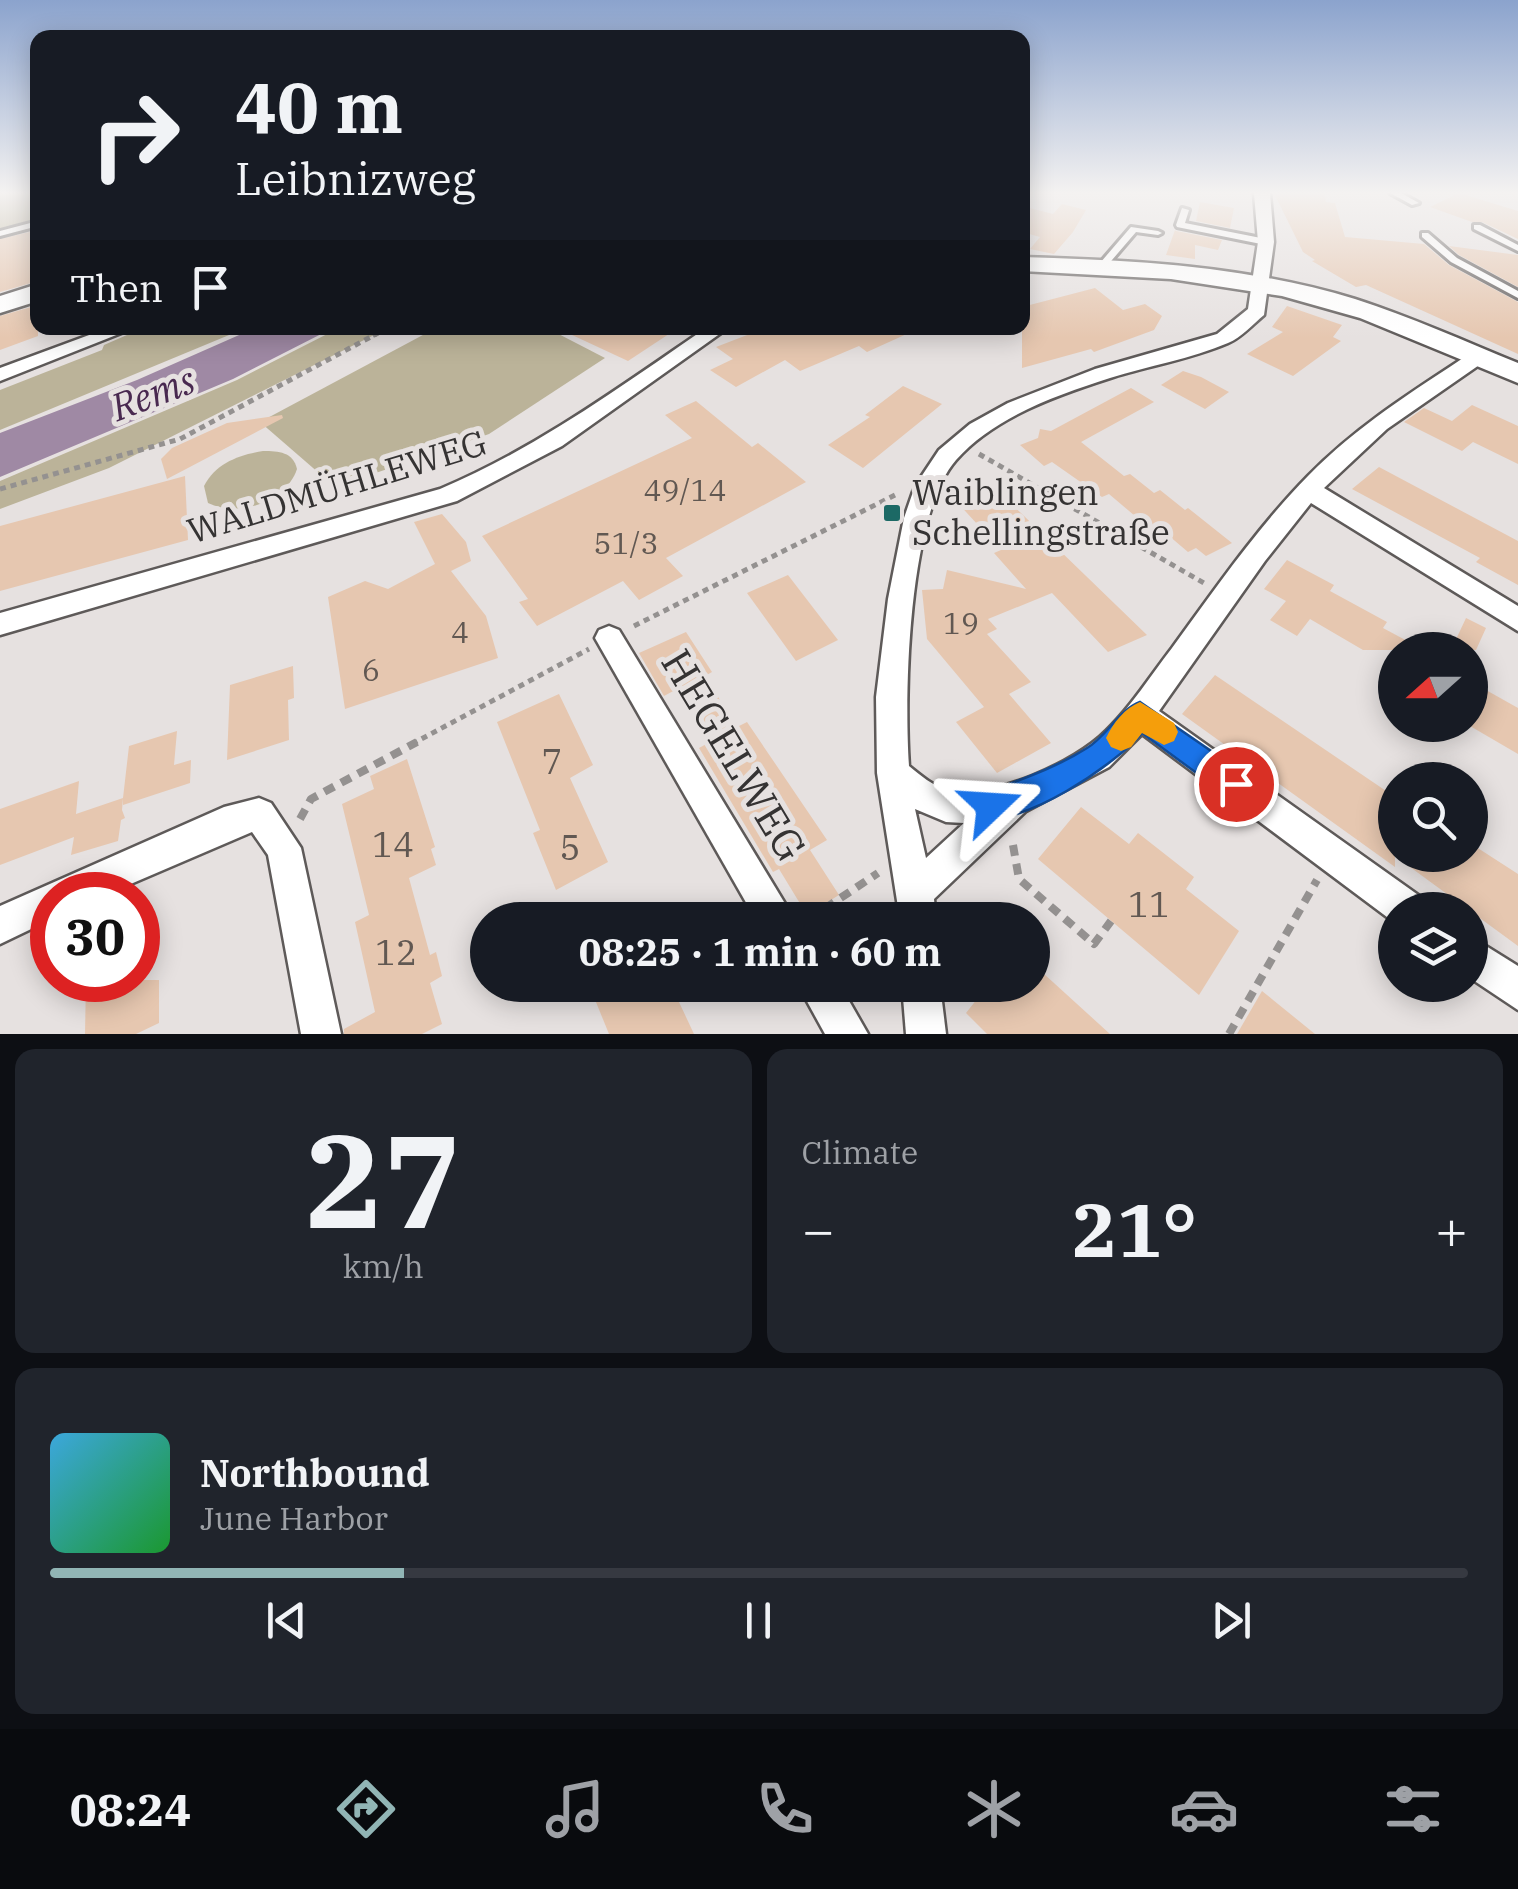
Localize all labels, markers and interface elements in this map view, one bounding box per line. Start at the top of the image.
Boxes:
text: 40 m [235,61,403,152]
icon: right [70,70,200,200]
text: Leibnizweg [235,149,476,207]
icon: arrive [183,260,238,315]
text: Then [70,263,163,312]
water label: Rems [103,354,201,431]
street label: WALDMÜHLEWEG [181,419,492,553]
place label: Waiblingen Schellingstraße [912,469,1170,555]
house number: 49/14 [644,470,726,509]
marker: Waiblingen Schellingstraße [881,502,903,524]
house number: 51/3 [594,523,658,562]
house number: 19 [943,603,979,642]
house number: 4 [451,612,469,651]
north arrow [1378,632,1488,742]
map controls [1378,632,1488,1002]
street label: HEGELWEG [650,639,819,871]
house number: 6 [362,650,380,689]
house number: 7 [541,738,563,784]
pin [1194,742,1279,827]
position arrow [939,754,1043,858]
icon: arrive [1209,757,1264,812]
button: search [1378,762,1488,872]
house number: 14 [372,821,414,867]
house number: 5 [559,824,581,870]
speed limit sign: 30 [30,872,160,1002]
house number: 11 [1128,881,1170,927]
button: layers [1378,892,1488,1002]
text: 08:25 · 1 min · 60 m [579,927,941,976]
house number: 12 [375,929,417,975]
text: 27 [305,1095,461,1264]
text: Climate [802,1131,918,1173]
text: 21° [1072,1180,1197,1278]
text: − [802,1194,835,1265]
text: + [1435,1194,1468,1265]
text: km/h [343,1245,424,1287]
text: Northbound [200,1448,430,1497]
text: June Harbor [200,1497,388,1539]
icon: previous [259,1593,314,1648]
icon: pause [731,1593,786,1648]
icon: next [1204,1593,1259,1648]
icon: directions [331,1774,401,1844]
icon: music [540,1774,610,1844]
icon: phone [750,1774,820,1844]
icon: climate [959,1774,1029,1844]
icon: car [1169,1774,1239,1844]
icon: filters [1378,1774,1448,1844]
text: 08:24 [70,1780,191,1838]

